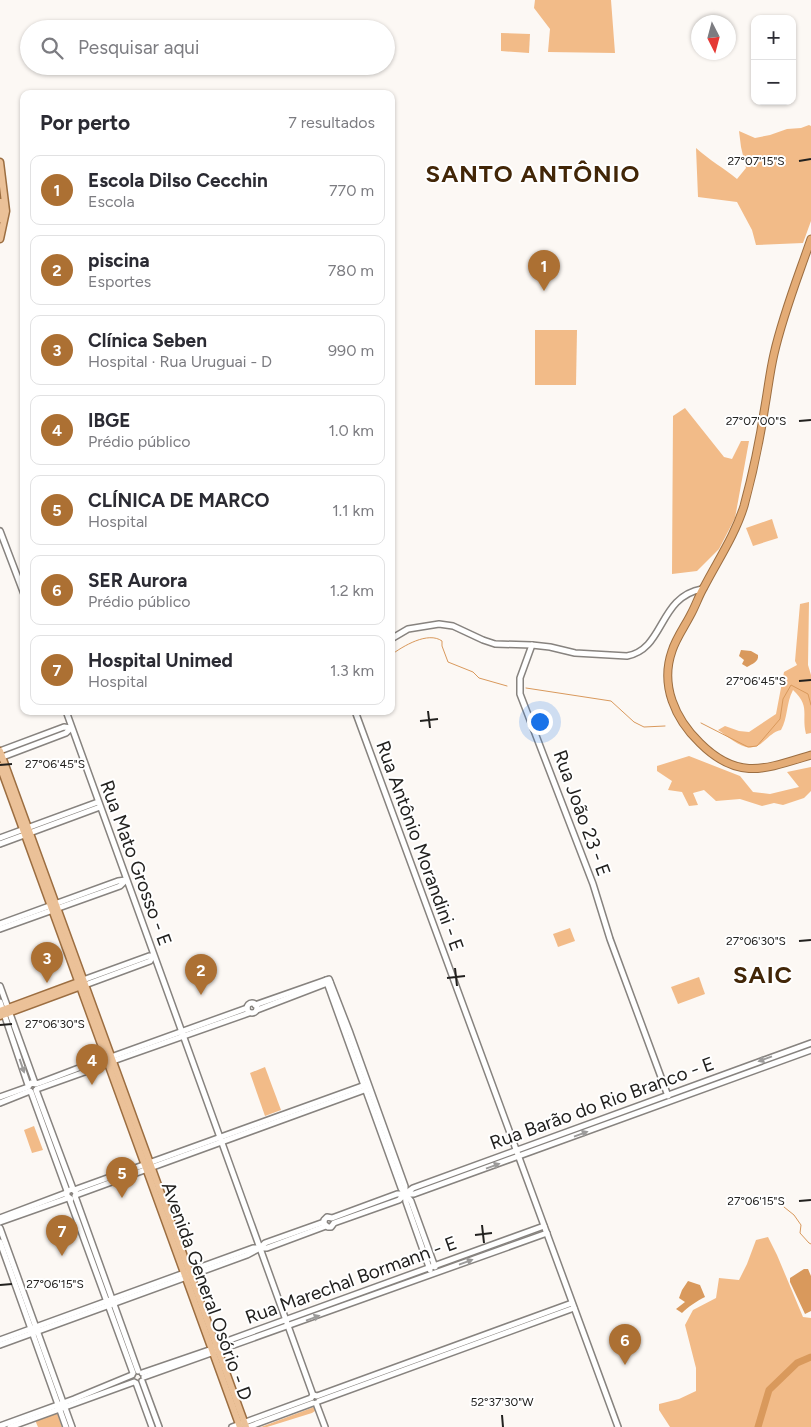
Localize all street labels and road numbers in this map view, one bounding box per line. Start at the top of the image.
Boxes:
street label: Rua Antônio Morandini - E [371,738,469,954]
street label: Rua João 23 - E [549,747,615,879]
street label: Rua Mato Grosso - E [95,777,177,949]
street label: Rua Barão do Rio Branco - E [487,1052,717,1154]
street label: Avenida General Osório - D [157,1179,257,1403]
street label: Rua Marechal Bormann - E [242,1231,460,1329]

